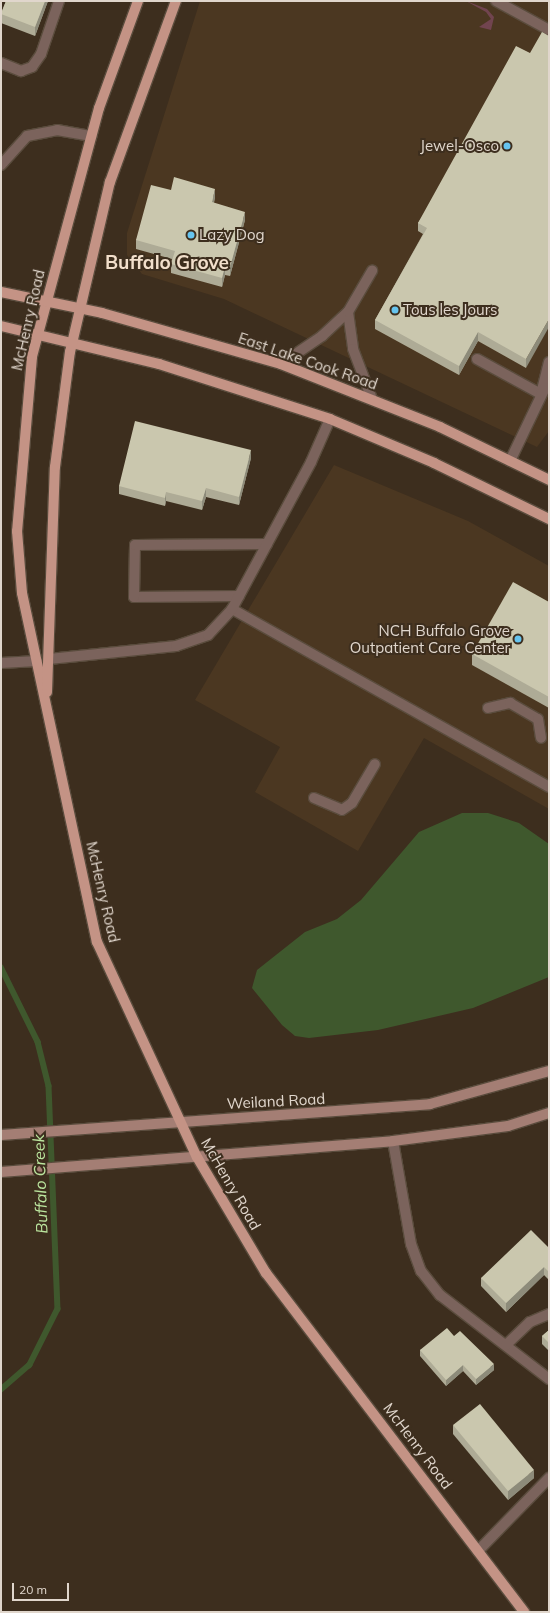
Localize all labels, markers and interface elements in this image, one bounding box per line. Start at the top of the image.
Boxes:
place label: Jewel-Osco [420,137,499,155]
marker: Jewel-Osco [502,141,512,151]
place label: Lazy Dog [199,226,265,244]
marker: Lazy Dog [186,230,196,240]
district label: Buffalo Grove [105,252,229,274]
street label: McHenry Road [8,268,48,372]
place label: Tous les Jours [403,301,498,319]
marker: Tous les Jours [390,305,400,315]
street label: East Lake Cook Road [236,329,380,393]
place label: NCH Buffalo Grove Outpatient Care Center [350,621,510,656]
marker: NCH Buffalo Grove Outpatient Care Center [513,634,523,644]
street label: McHenry Road [83,840,123,944]
street label: Weiland Road [226,1089,326,1113]
water label: Buffalo Creek [29,1134,51,1234]
street label: McHenry Road [197,1135,265,1233]
street label: McHenry Road [380,1399,456,1493]
scale bar [14,1575,71,1601]
text: 20 m [19,1582,47,1597]

